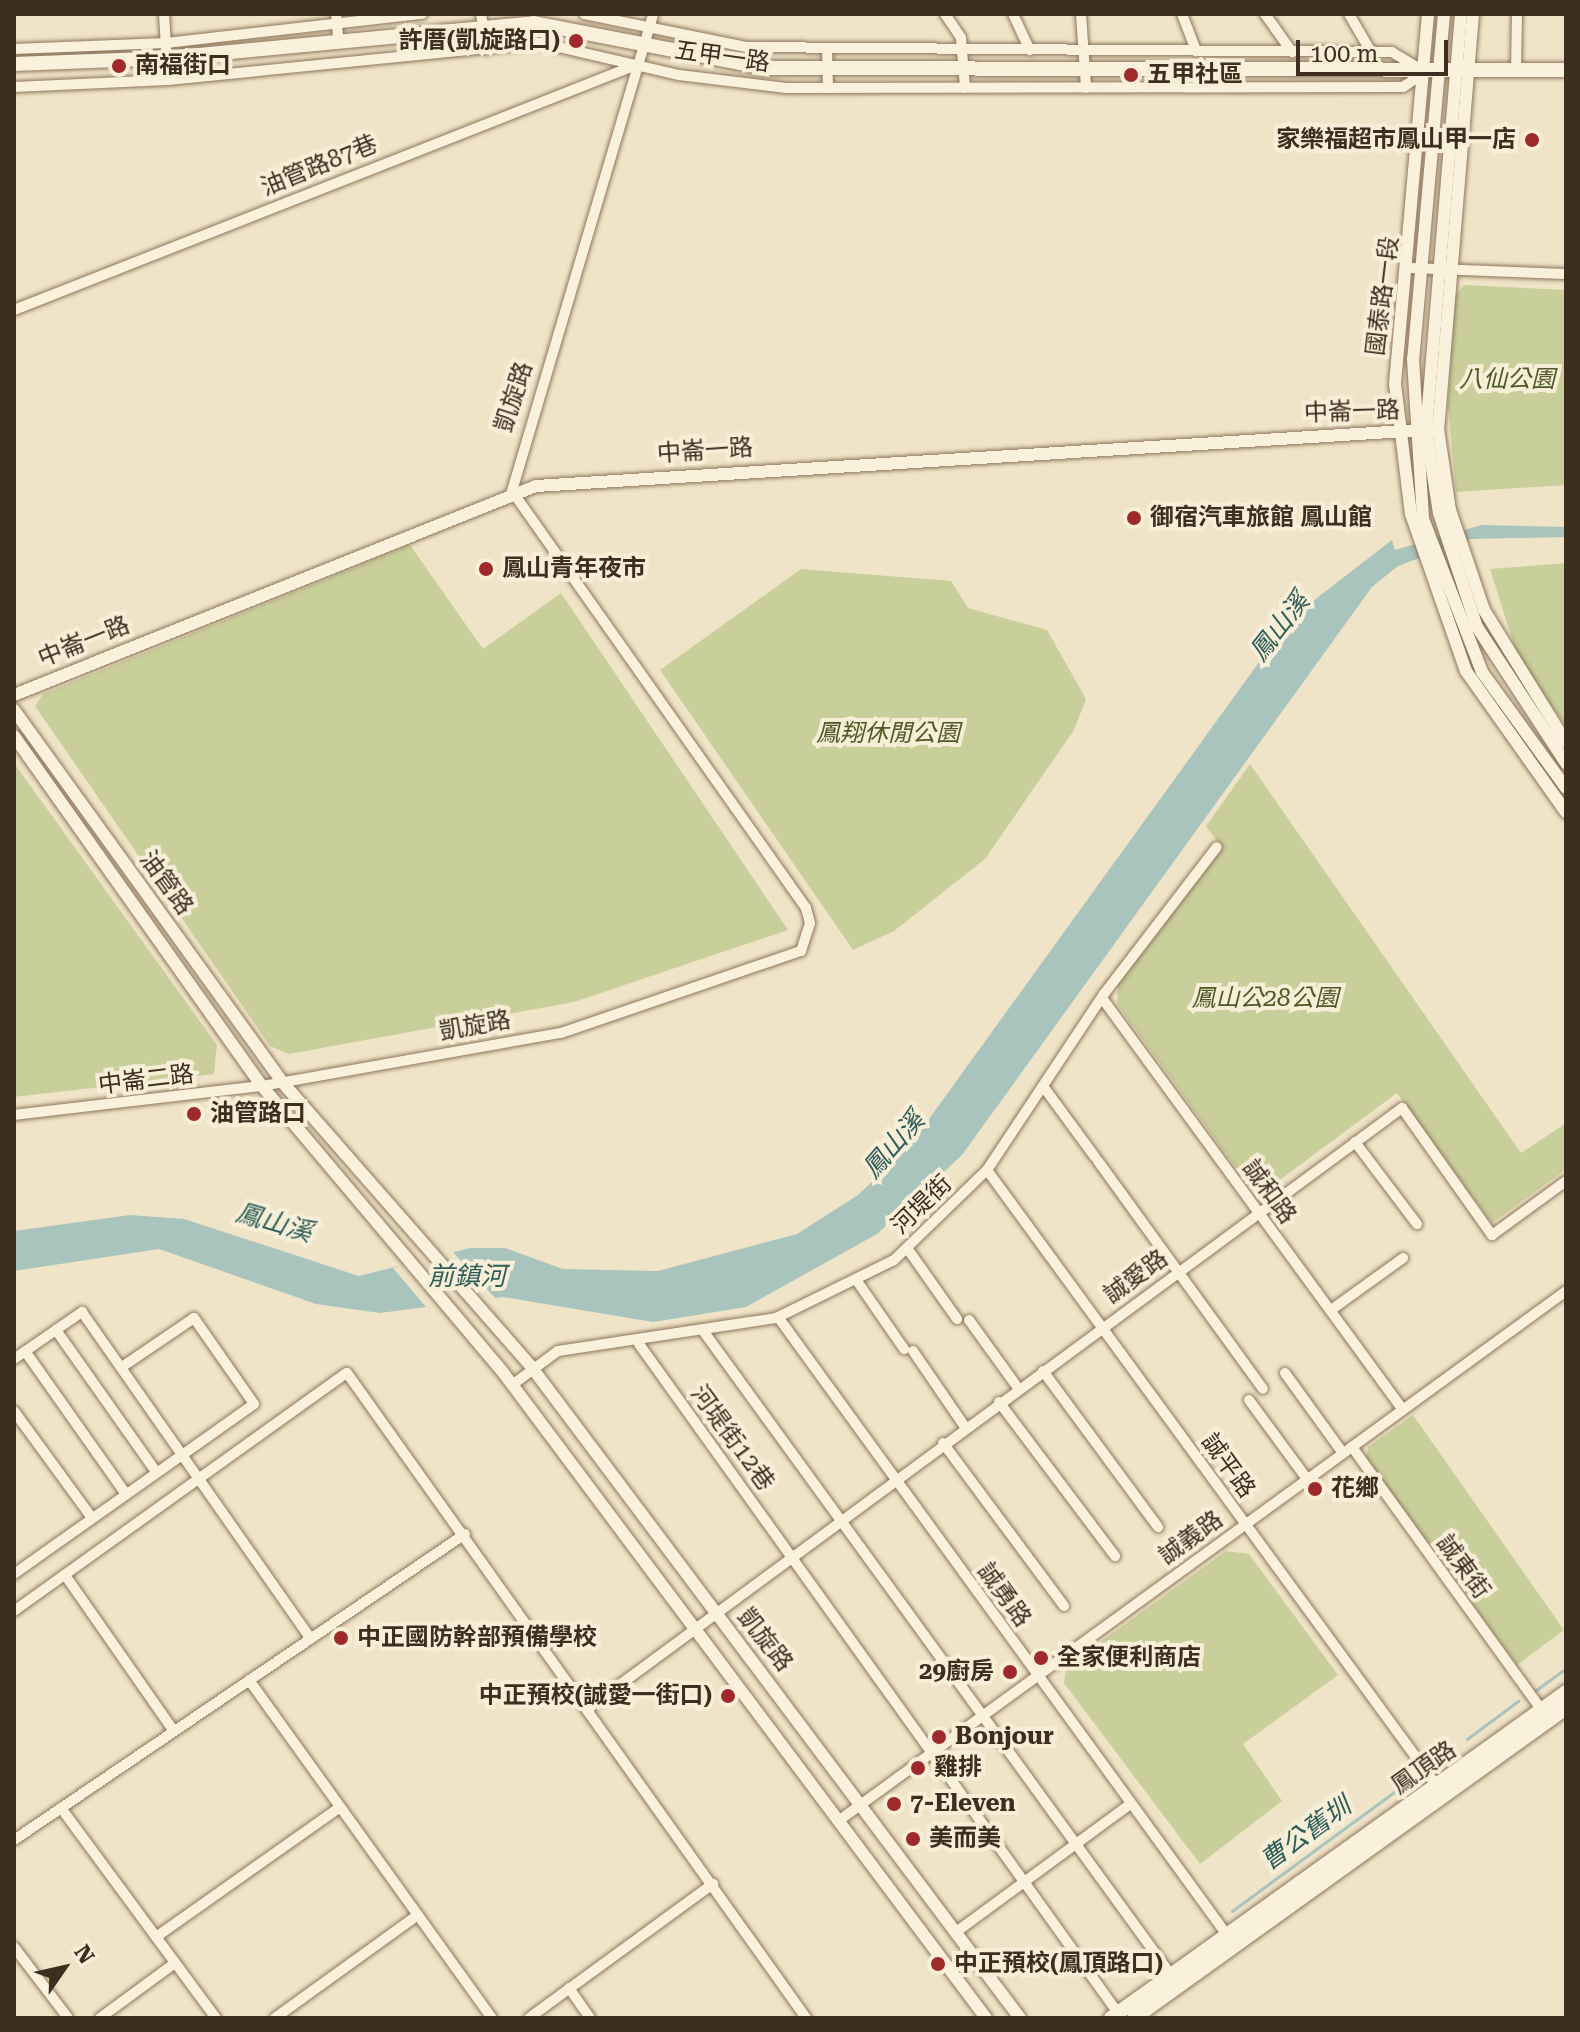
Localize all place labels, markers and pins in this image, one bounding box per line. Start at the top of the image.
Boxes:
place label: 許厝(凱旋路口) [399,27,560,55]
marker: 許厝(凱旋路口) [567,32,585,50]
place label: 南福街口 [135,52,231,80]
marker: 南福街口 [110,57,128,75]
place label: 五甲社區 [1147,61,1243,89]
marker: 五甲社區 [1122,66,1140,84]
place label: 家樂福超市鳳山甲一店 [1276,126,1516,154]
marker: 家樂福超市鳳山甲一店 [1523,131,1541,149]
place label: 御宿汽車旅館 鳳山館 [1150,504,1372,532]
marker: 御宿汽車旅館 鳳山館 [1125,509,1143,527]
place label: 鳳山青年夜市 [502,555,646,583]
marker: 鳳山青年夜市 [477,560,495,578]
place label: 油管路口 [210,1100,306,1128]
marker: 油管路口 [185,1105,203,1123]
place label: 花鄉 [1331,1475,1379,1503]
marker: 花鄉 [1306,1480,1324,1498]
place label: 中正國防幹部預備學校 [357,1624,597,1652]
marker: 中正國防幹部預備學校 [332,1629,350,1647]
place label: 全家便利商店 [1057,1644,1201,1672]
marker: 全家便利商店 [1032,1649,1050,1667]
place label: 29廚房 [919,1658,994,1686]
marker: 29廚房 [1001,1663,1019,1681]
place label: 中正預校(誠愛一街口) [479,1682,712,1710]
marker: 中正預校(誠愛一街口) [719,1687,737,1705]
place label: Bonjour [955,1723,1054,1751]
marker: Bonjour [930,1728,948,1746]
place label: 雞排 [934,1754,982,1782]
marker: 雞排 [909,1759,927,1777]
place label: 7-Eleven [910,1790,1016,1818]
marker: 7-Eleven [885,1795,903,1813]
place label: 美而美 [929,1825,1001,1853]
marker: 美而美 [904,1830,922,1848]
place label: 中正預校(鳳頂路口) [954,1950,1163,1978]
marker: 中正預校(鳳頂路口) [929,1955,947,1973]

